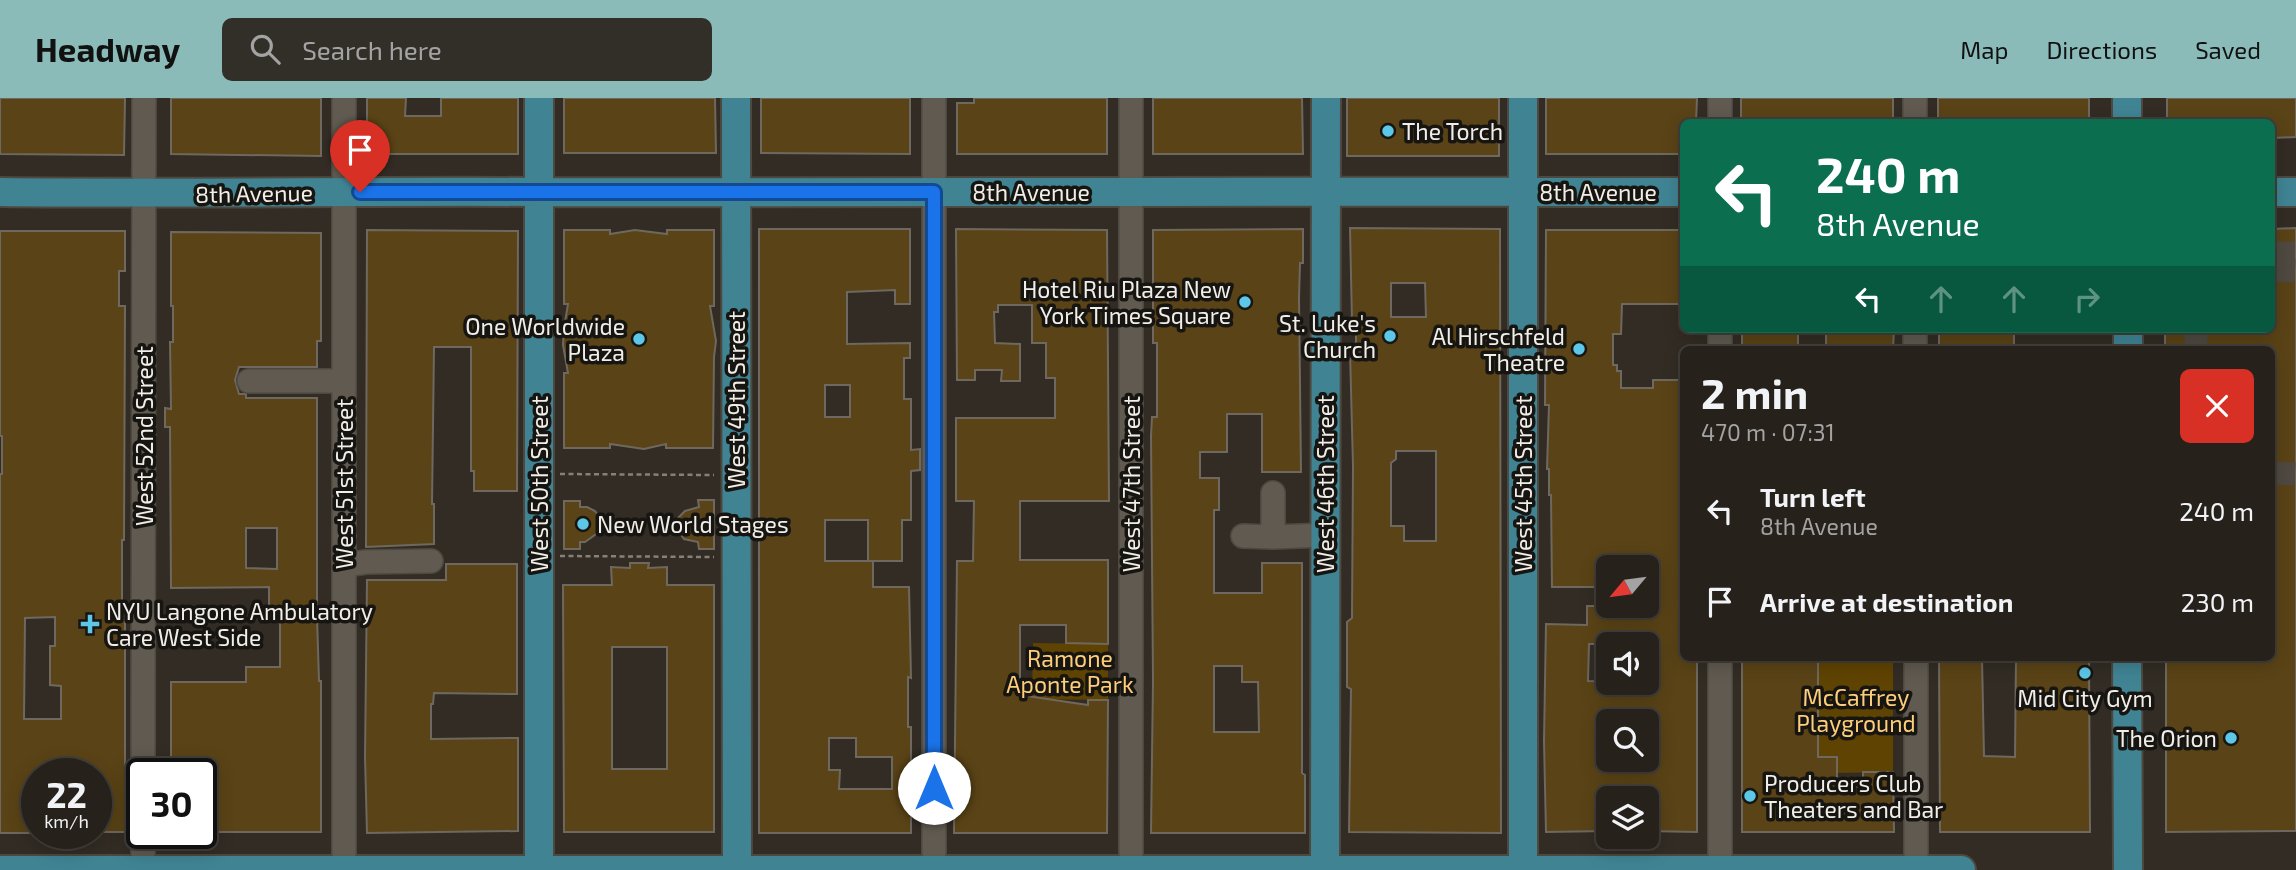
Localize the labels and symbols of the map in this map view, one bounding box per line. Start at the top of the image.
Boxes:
place label: The Torch [1402,117,1503,145]
pin [330,120,390,192]
marker: The Torch [1380,123,1396,139]
street label: 8th Avenue [195,178,313,208]
street label: 8th Avenue [972,178,1090,206]
street label: 8th Avenue [1539,178,1657,206]
place label: Hotel Riu Plaza New York Times Square [1022,275,1231,329]
marker: Hotel Riu Plaza New York Times Square [1237,294,1253,310]
place label: St. Luke's Church [1279,309,1376,363]
street label: West 49th Street [722,311,750,489]
place label: One Worldwide Plaza [465,312,625,366]
place label: Al Hirschfeld Theatre [1432,322,1565,376]
marker: St. Luke's Church [1382,328,1398,344]
marker: One Worldwide Plaza [631,331,647,347]
marker: Al Hirschfeld Theatre [1571,341,1587,357]
street label: West 52nd Street [130,346,158,526]
street label: West 50th Street [525,395,553,572]
street label: West 46th Street [1311,395,1339,573]
street label: West 45th Street [1509,395,1537,572]
street label: West 47th Street [1117,396,1145,572]
street label: West 51st Street [330,399,358,569]
place label: New World Stages [597,510,789,538]
marker: New World Stages [575,516,591,532]
north arrow [1596,555,1659,618]
place label: NYU Langone Ambulatory Care West Side [106,597,373,651]
marker: NYU Langone Ambulatory Care West Side [80,614,100,634]
park label: Ramone Aponte Park [1006,644,1134,698]
marker: Mid City Gym [2077,665,2093,681]
park label: McCaffrey Playground [1796,683,1916,737]
place label: Mid City Gym [2017,684,2153,712]
place label: The Orion [2116,724,2217,752]
marker: The Orion [2223,730,2239,746]
position arrow [897,751,971,825]
speed limit sign: 30 [126,758,217,849]
place label: Producers Club Theaters and Bar [1764,769,1943,823]
marker: Producers Club Theaters and Bar [1742,788,1758,804]

